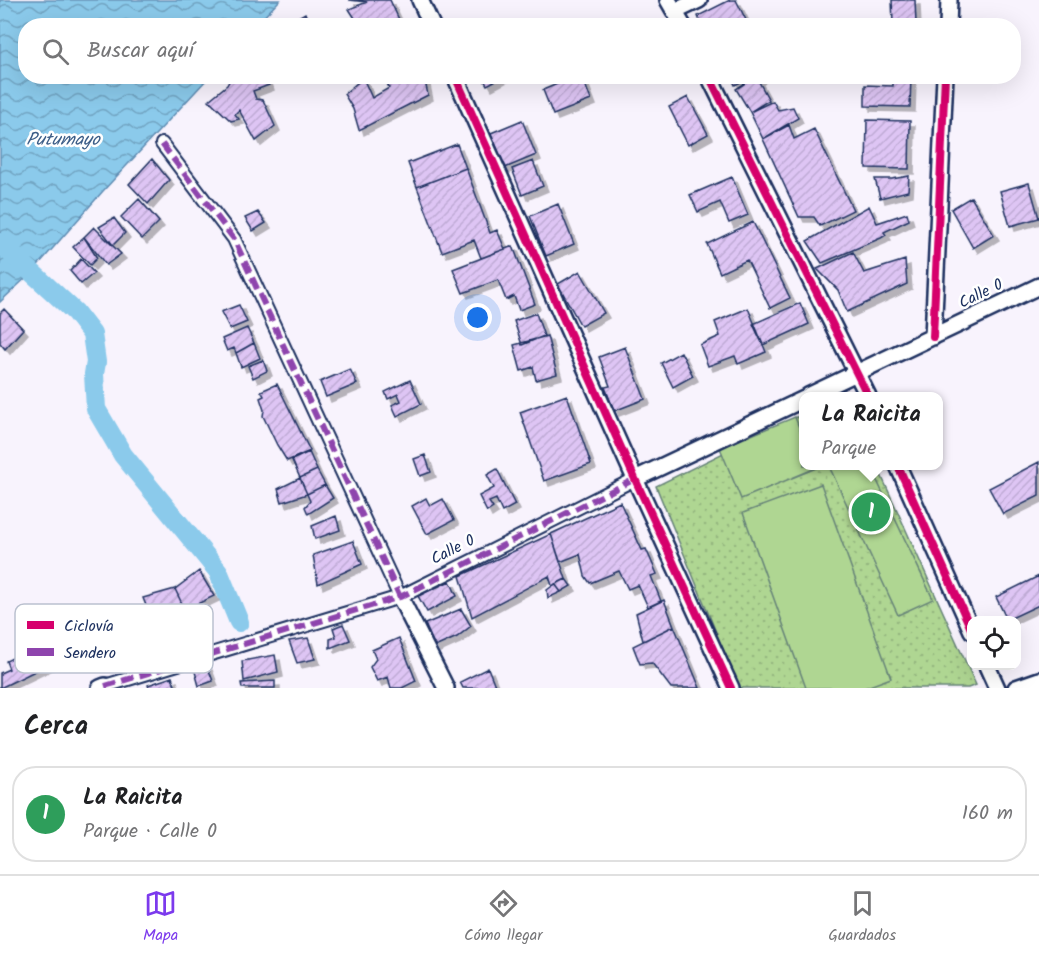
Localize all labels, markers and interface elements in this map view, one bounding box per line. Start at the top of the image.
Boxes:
search box [18,18,1021,84]
text: Buscar aquí [87,34,194,69]
icon: search [39,35,72,68]
water label: Putumayo [26,126,102,155]
street label: Calle 0 [955,273,1007,315]
your location [463,303,492,332]
popup [799,392,943,470]
text: La Raicita [821,398,921,433]
text: Parque [821,433,876,465]
pin: 1 [852,490,890,534]
street label: Calle 0 [427,528,479,572]
legend [15,604,213,673]
text: Ciclovía [64,614,114,639]
map controls [967,616,1021,670]
button: locate [967,616,1021,670]
text: Sendero [64,641,116,666]
text: Cerca [24,706,88,748]
text: La Raicita [83,781,182,816]
text: 1 [42,798,49,830]
text: 160 m [962,798,1013,830]
text: Parque · Calle 0 [83,816,217,848]
tab: Mapa [143,887,178,948]
tab: Cómo llegar [464,887,543,948]
tab: Guardados [828,887,896,948]

